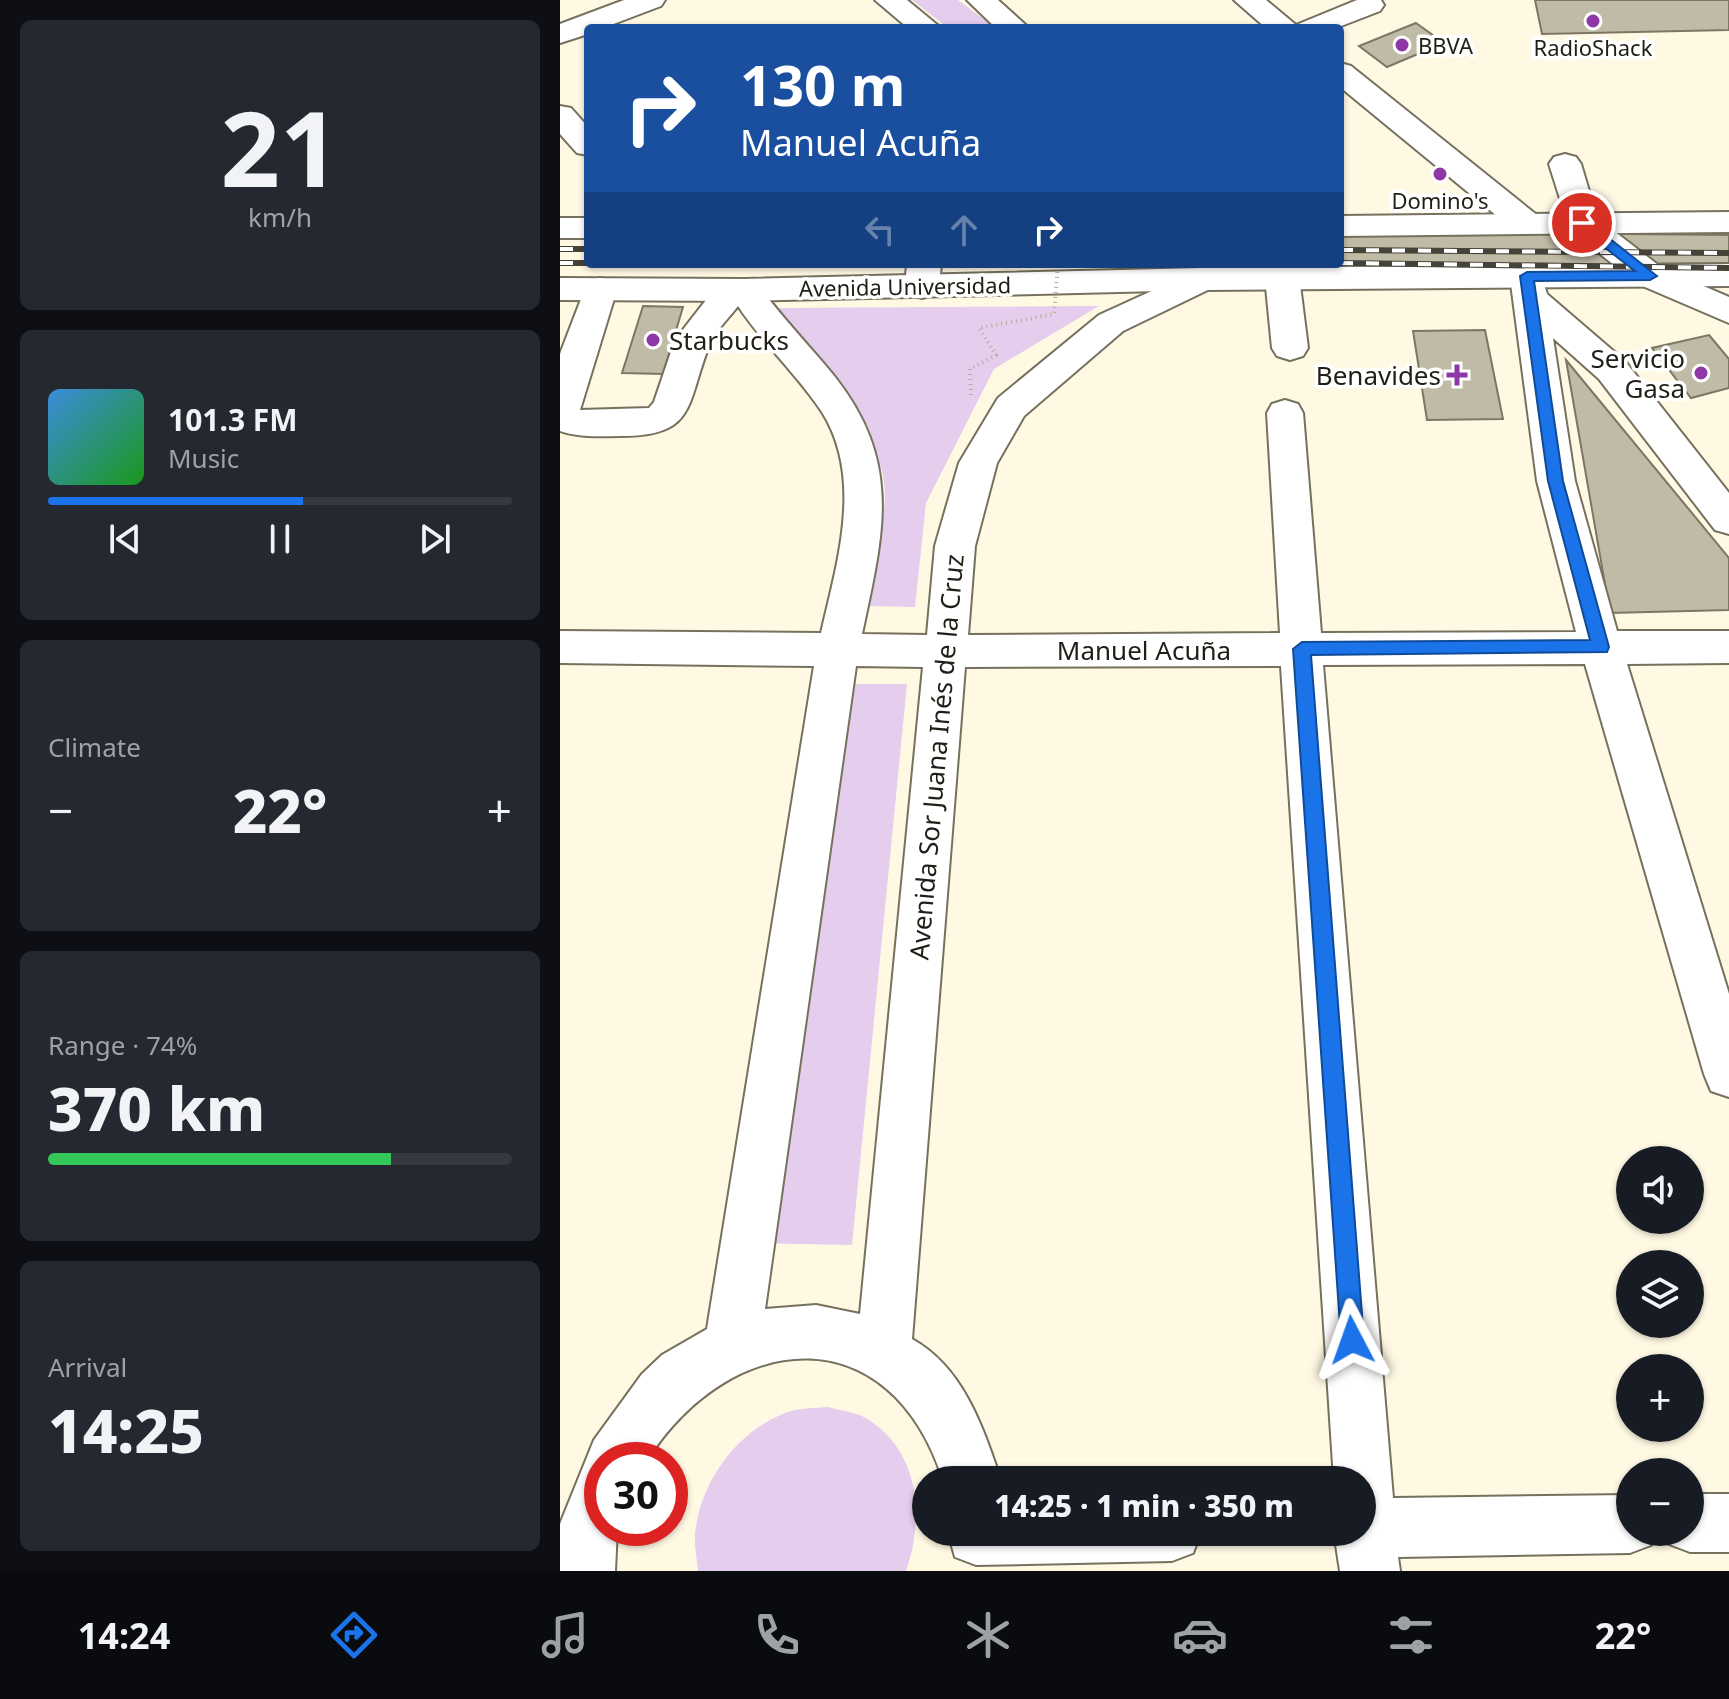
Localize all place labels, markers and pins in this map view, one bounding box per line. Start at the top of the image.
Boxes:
marker: RadioShack [1584,12,1602,30]
place label: BBVA [1418,30,1474,60]
place label: RadioShack [1534,32,1653,62]
marker: BBVA [1393,36,1411,54]
marker: Domino's [1431,165,1449,183]
place label: Domino's [1391,185,1489,215]
pin [1548,189,1616,257]
place label: Starbucks [669,322,789,358]
marker: Starbucks [644,331,662,349]
place label: Servicio Gasa [1590,340,1685,406]
place label: Benavides [1316,357,1441,393]
marker: Servicio Gasa [1692,364,1710,382]
marker: Benavides [1448,366,1466,384]

